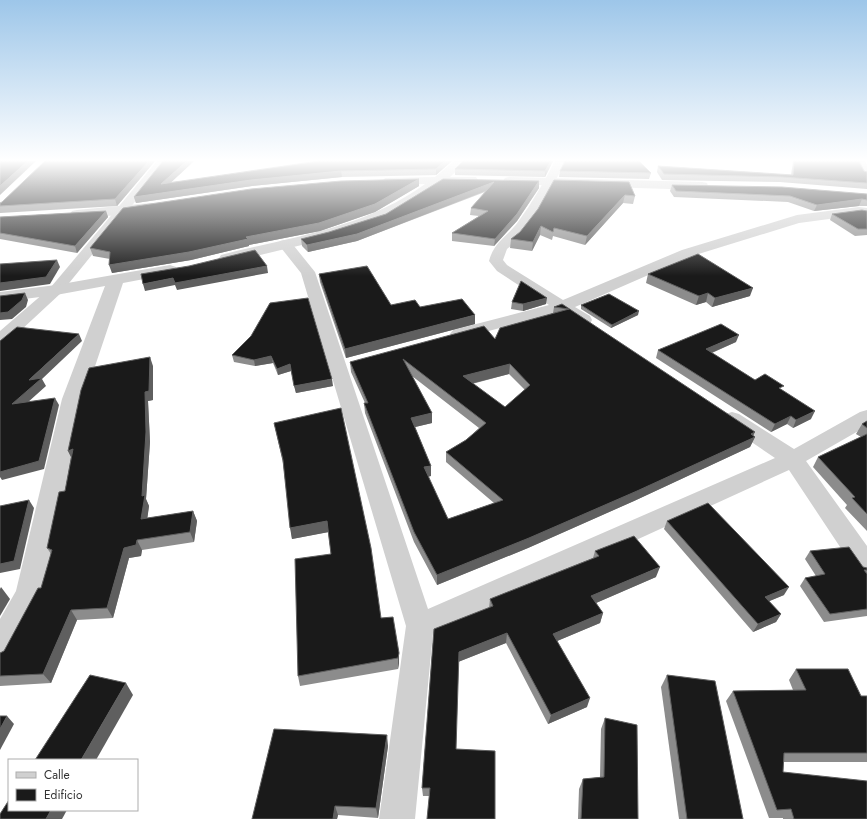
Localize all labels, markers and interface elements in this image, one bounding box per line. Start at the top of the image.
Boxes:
legend [8,759,138,811]
text: Calle [44,766,70,784]
text: Edificio [44,786,83,804]

